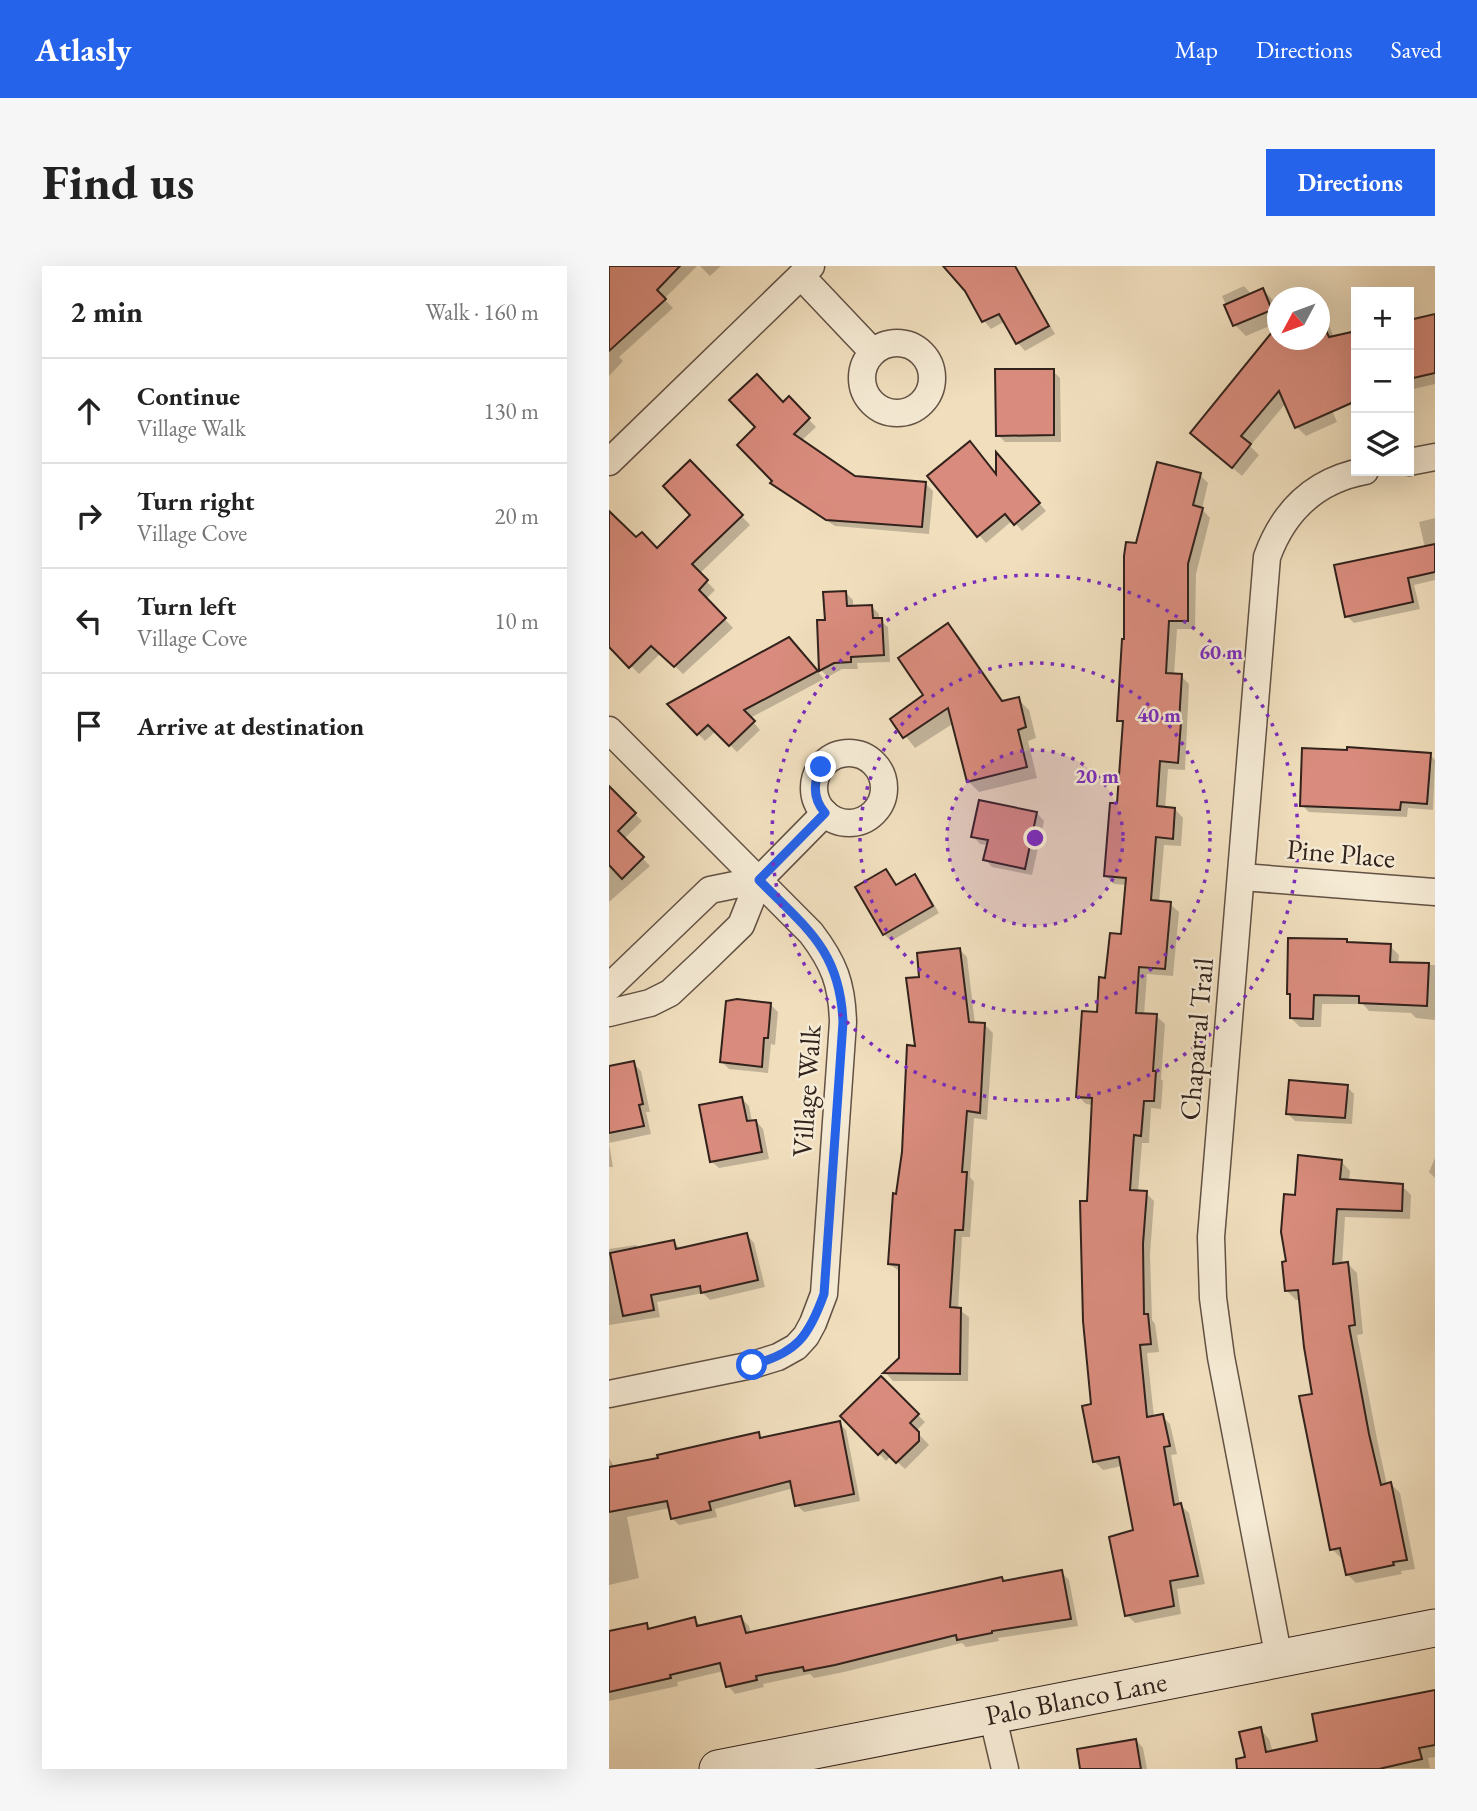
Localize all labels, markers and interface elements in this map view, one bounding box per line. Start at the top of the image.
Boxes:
text: Atlasly [35,28,132,71]
text: Map [1175,34,1218,65]
text: Directions [1256,34,1353,65]
text: Saved [1391,34,1442,65]
button: Directions [1266,149,1435,216]
text: Find us [42,150,194,214]
north arrow [1267,287,1330,350]
map controls [1351,287,1414,476]
button: + [1351,287,1414,350]
text: 2 min [70,292,143,331]
text: Walk · 160 m [425,297,539,327]
button: − [1351,350,1414,413]
text: Continue [137,379,240,413]
icon: ahead [70,392,108,430]
text: 130 m [483,396,539,426]
text: Village Walk [137,413,246,443]
button: layers [1351,413,1414,476]
text: Turn right [137,484,255,518]
icon: right [70,497,108,535]
text: 20 m [494,501,539,531]
text: Village Cove [137,518,247,548]
text: Turn left [137,589,236,623]
icon: left [70,602,108,640]
text: 10 m [494,606,539,636]
text: Village Cove [137,623,247,653]
text: 60 m [1199,638,1243,665]
text: 40 m [1137,701,1181,728]
icon: arrive [70,707,108,745]
text: Arrive at destination [137,709,364,743]
route end [805,751,836,782]
text: 20 m [1075,762,1119,789]
centre of rings [1023,826,1047,850]
street label: Pine Place [1285,830,1397,876]
street label: Chaparral Trail [1171,956,1221,1122]
street label: Village Walk [783,1023,829,1158]
route start [736,1349,767,1380]
street label: Palo Blanco Lane [982,1663,1170,1733]

